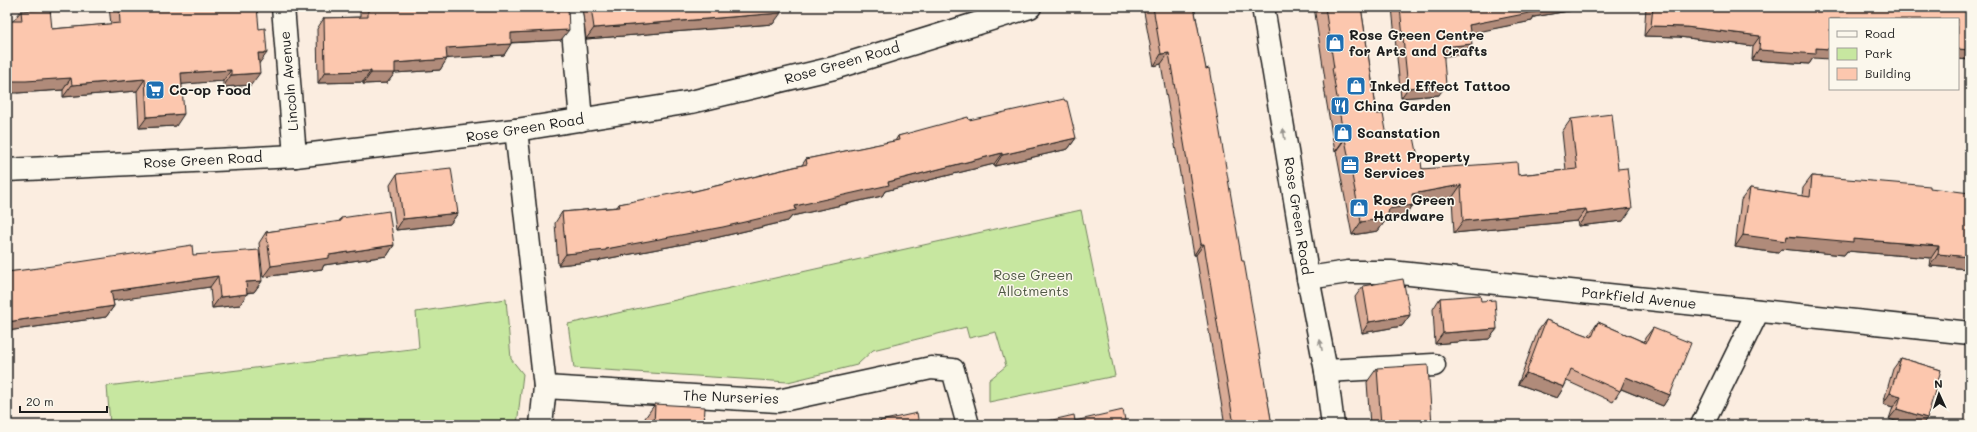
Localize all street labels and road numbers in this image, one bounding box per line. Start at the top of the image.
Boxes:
street label: Lincoln Avenue [275,30,302,132]
street label: Rose Green Road [782,37,902,88]
street label: Rose Green Road [465,109,585,146]
street label: Rose Green Road [143,147,263,172]
street label: Rose Green Road [1280,156,1317,276]
street label: Parkfield Avenue [1581,282,1697,313]
street label: The Nurseries [683,385,779,408]

